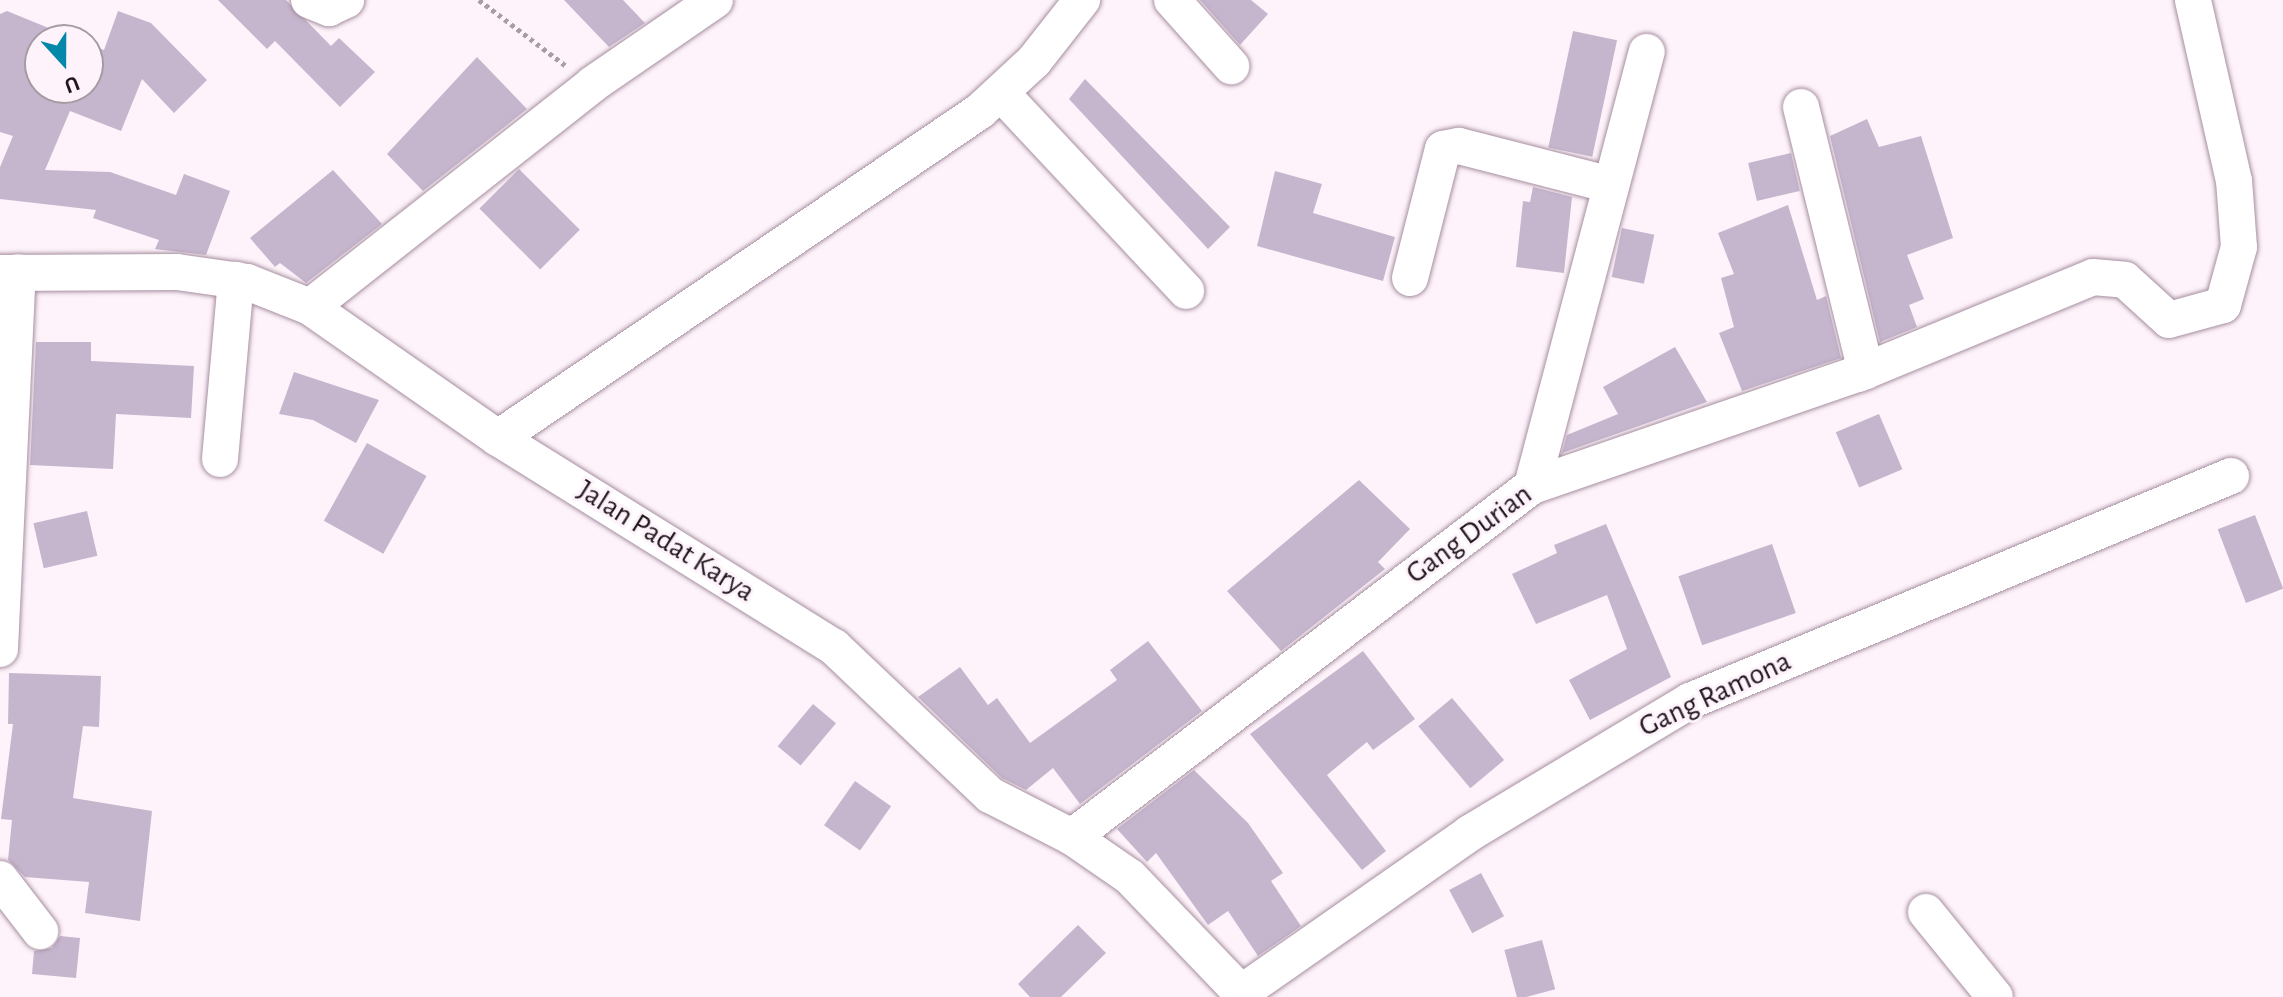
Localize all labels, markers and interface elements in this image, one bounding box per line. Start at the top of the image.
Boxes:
north arrow [24,24,104,104]
text: U [61,72,82,97]
street label: Jalan Padat Karya [571,472,761,610]
street label: Gang Durian [1399,476,1539,592]
street label: Gang Ramona [1633,643,1797,745]

